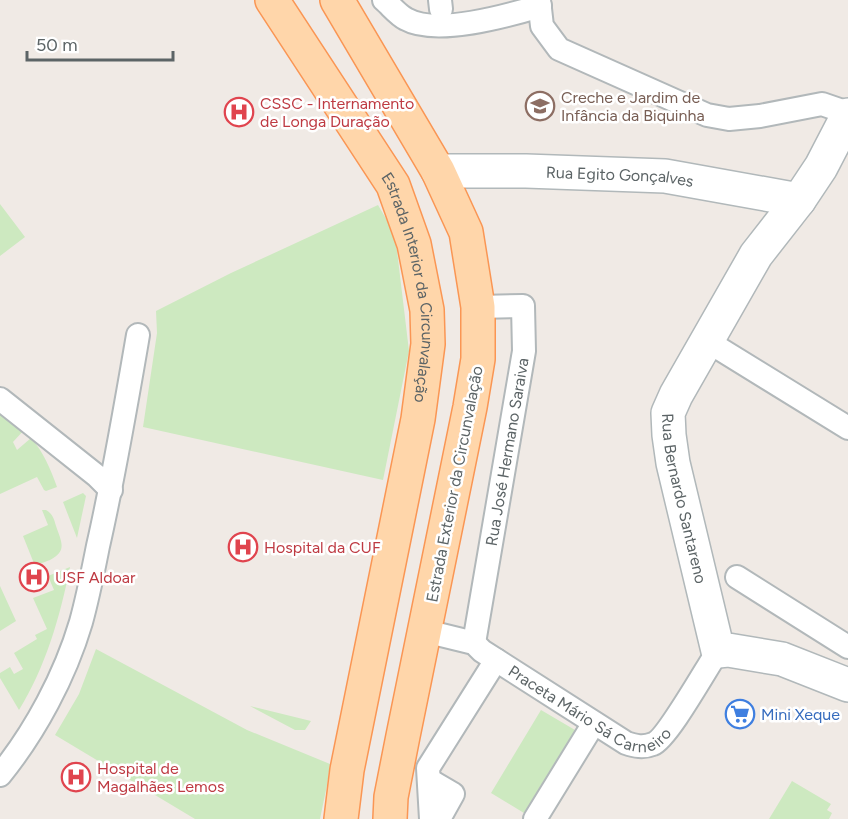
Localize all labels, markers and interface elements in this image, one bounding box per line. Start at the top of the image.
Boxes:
scale bar [27,24,172,62]
text: 50 m [36,34,78,56]
place label: Creche e Jardim de Infância da Biquinha [561,88,705,125]
school or university icon: Creche e Jardim de Infância da Biquinha [524,90,556,122]
place label: CSSC - Internamento de Longa Duração [260,94,414,131]
hospital icon: CSSC - Internamento de Longa Duração [223,96,255,128]
street label: Rua Egito Gonçalves [546,163,695,191]
street label: Estrada Interior da Circunvalação [377,169,437,404]
street label: Rua José Hermano Saraiva [482,356,533,547]
street label: Estrada Exterior da Circunvalação [422,364,487,604]
street label: Rua Bernardo Santareno [658,413,711,585]
hospital icon: Hospital da CUF [227,531,259,563]
place label: Hospital da CUF [264,538,381,557]
hospital icon: USF Aldoar [18,561,50,593]
place label: USF Aldoar [55,568,136,587]
street label: Praceta Mário Sá Carneiro [505,661,675,756]
supermarket icon: Mini Xeque [724,698,756,730]
place label: Mini Xeque [761,705,840,724]
place label: Hospital de Magalhães Lemos [97,759,224,796]
hospital icon: Hospital de Magalhães Lemos [60,761,92,793]

